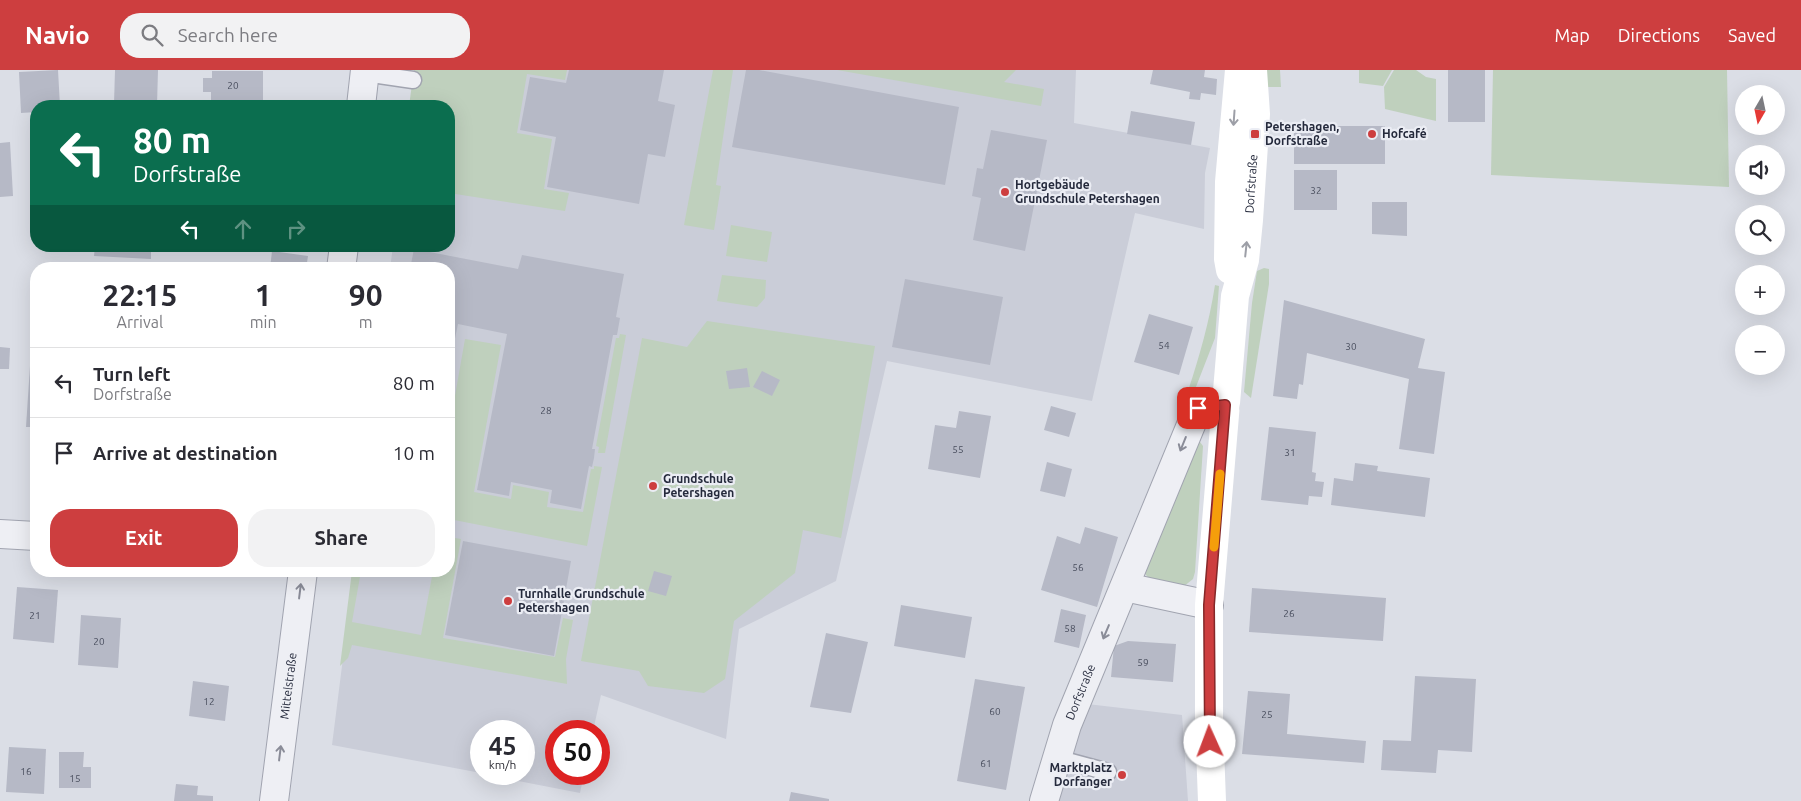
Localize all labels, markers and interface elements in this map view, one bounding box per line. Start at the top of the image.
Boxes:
search box [120,13,470,58]
icon: search [138,21,166,49]
text: Navio [25,22,90,49]
text: Search here [178,24,278,46]
text: Map [1554,25,1590,45]
text: Directions [1618,25,1700,45]
text: Saved [1728,25,1776,45]
house number: 20 [227,80,239,91]
north arrow [1735,85,1785,135]
map controls [1735,85,1785,375]
one-way arrow [1229,110,1238,126]
icon: left [50,120,115,185]
text: 80 m [133,120,211,160]
place label: Petershagen, Dorfstraße [1265,120,1339,147]
place label: Hofcafé [1382,127,1427,140]
marker: Petershagen, Dorfstraße [1249,128,1261,140]
marker: Hofcafé [1366,128,1378,140]
button: sound [1735,145,1785,195]
street label: Dorfstraße [1242,154,1259,214]
text: Dorfstraße [133,161,241,186]
place label: Hortgebäude Grundschule Petershagen [1015,178,1160,205]
house number: 32 [1310,185,1322,196]
marker: Hortgebäude Grundschule Petershagen [999,186,1011,198]
button: search [1735,205,1785,255]
icon: left [176,215,204,243]
icon: ahead [229,215,257,243]
icon: right [282,215,310,243]
one-way arrow [1241,241,1251,257]
button: + [1735,265,1785,315]
text: 22:15 [102,278,177,312]
text: 1 [255,278,272,312]
text: 90 [349,278,383,312]
text: Arrival [117,313,163,331]
text: min [250,313,277,331]
text: m [359,313,373,331]
button: − [1735,325,1785,375]
house number: 54 [1158,340,1170,351]
house number: 30 [1345,341,1357,352]
text: Turn left [93,363,171,385]
icon: left [50,369,78,397]
text: 80 m [393,372,435,394]
text: Dorfstraße [93,385,172,403]
pin [1177,387,1219,429]
icon: arrive [1184,394,1212,422]
house number: 28 [540,405,552,416]
one-way arrow [1178,436,1188,451]
icon: arrive [50,439,78,467]
text: Arrive at destination [93,442,278,464]
text: 10 m [393,442,435,464]
house number: 55 [952,444,964,455]
house number: 31 [1284,447,1296,458]
place label: Grundschule Petershagen [663,472,734,499]
marker: Grundschule Petershagen [647,480,659,492]
button: Exit [50,509,238,567]
button: Share [248,509,435,567]
house number: 56 [1072,562,1084,573]
one-way arrow [296,584,306,600]
place label: Turnhalle Grundschule Petershagen [518,587,645,614]
marker: Turnhalle Grundschule Petershagen [502,595,514,607]
house number: 26 [1283,608,1295,619]
house number: 21 [29,610,41,621]
house number: 58 [1064,623,1076,634]
one-way arrow [1100,624,1110,639]
house number: 20 [93,636,105,647]
street label: Mittelstraße [277,652,299,720]
house number: 59 [1137,657,1149,668]
street label: Dorfstraße [1063,662,1097,722]
house number: 12 [203,696,215,707]
house number: 60 [989,706,1001,717]
house number: 25 [1261,709,1273,720]
position arrow [1183,715,1235,767]
speed limit sign: 50 [545,720,610,785]
text: 45 [488,732,517,760]
one-way arrow [275,745,285,761]
text: km/h [489,758,516,771]
house number: 61 [980,758,992,769]
place label: Marktplatz Dorfanger [1050,761,1112,788]
house number: 16 [20,766,32,777]
marker: Marktplatz Dorfanger [1116,769,1128,781]
house number: 15 [69,773,81,784]

